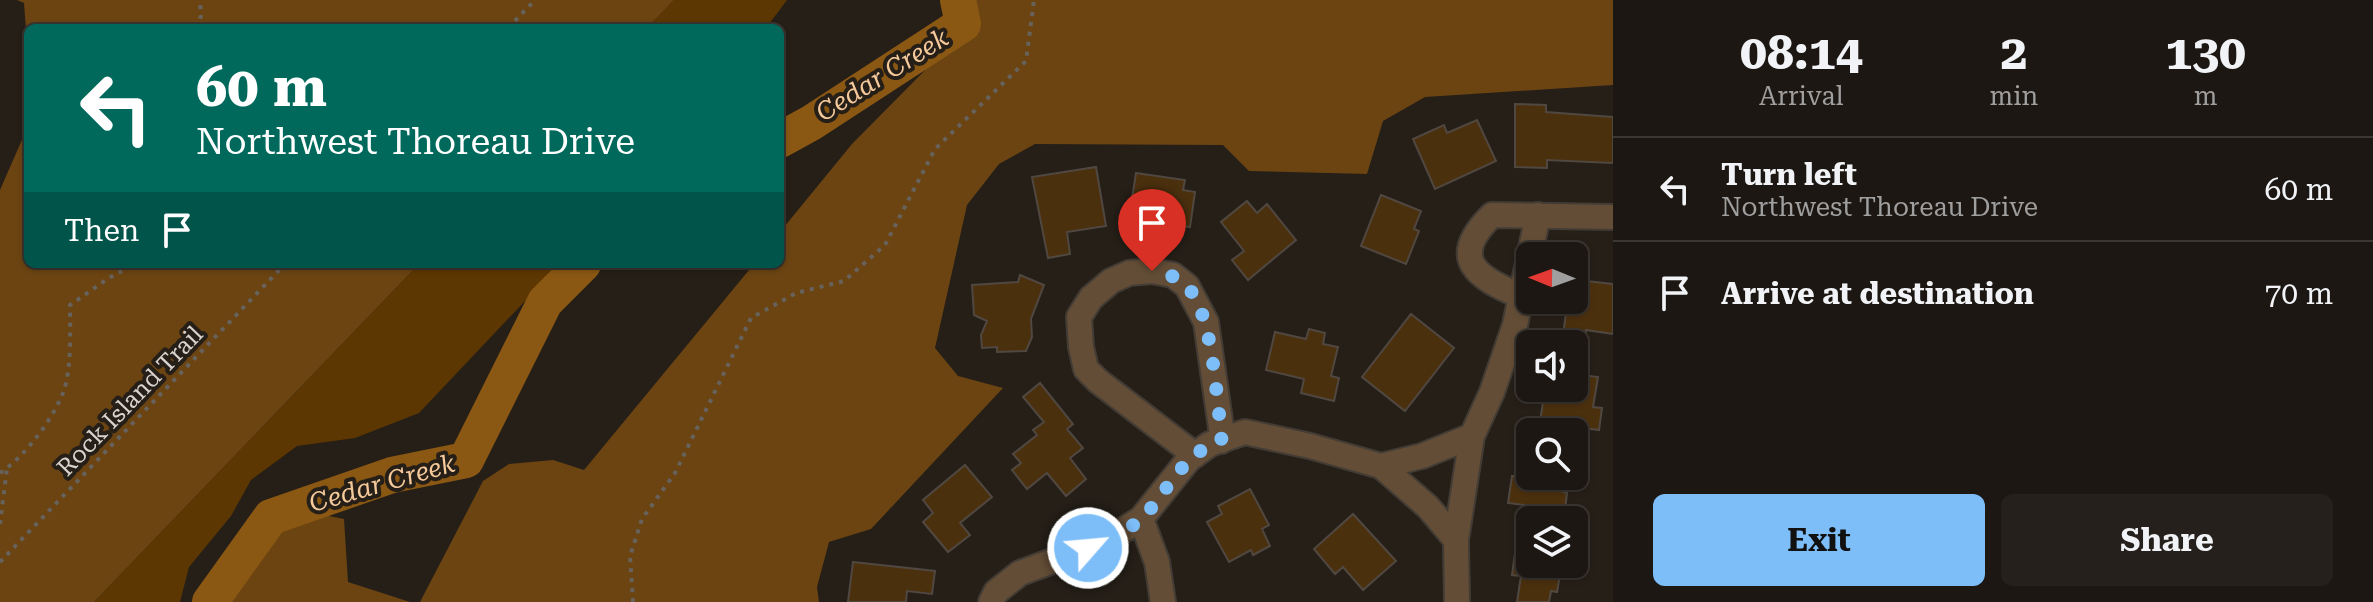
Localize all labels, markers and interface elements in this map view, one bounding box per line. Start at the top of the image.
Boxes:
water label: Cedar Creek [810,22,954,127]
text: 08:14 [1740,25,1863,81]
text: 2 [2000,25,2027,81]
text: 130 [2165,25,2246,81]
text: 60 m [196,54,327,120]
icon: left [64,56,168,160]
text: Arrival [1759,81,1844,111]
text: min [1990,81,2038,111]
text: m [2194,81,2218,111]
text: Northwest Thoreau Drive [196,121,635,163]
text: Turn left [1721,157,1857,192]
icon: left [1653,167,1697,211]
text: 60 m [2264,172,2333,207]
pin [1118,189,1186,271]
text: Northwest Thoreau Drive [1721,192,2038,222]
icon: arrive [1130,201,1174,245]
icon: arrive [155,208,199,252]
text: Then [64,213,139,248]
north arrow [1516,242,1588,314]
map controls [1516,242,1588,578]
icon: arrive [1653,271,1697,315]
text: Arrive at destination [1721,276,2034,311]
text: 70 m [2264,276,2333,311]
street label: Rock Island Trail [51,320,209,482]
button: sound [1516,330,1588,402]
button: search [1516,418,1588,490]
water label: Cedar Creek [306,448,459,518]
button: Exit [1653,494,1985,586]
button: Share [2001,494,2333,586]
position arrow [1046,506,1130,590]
button: layers [1516,506,1588,578]

